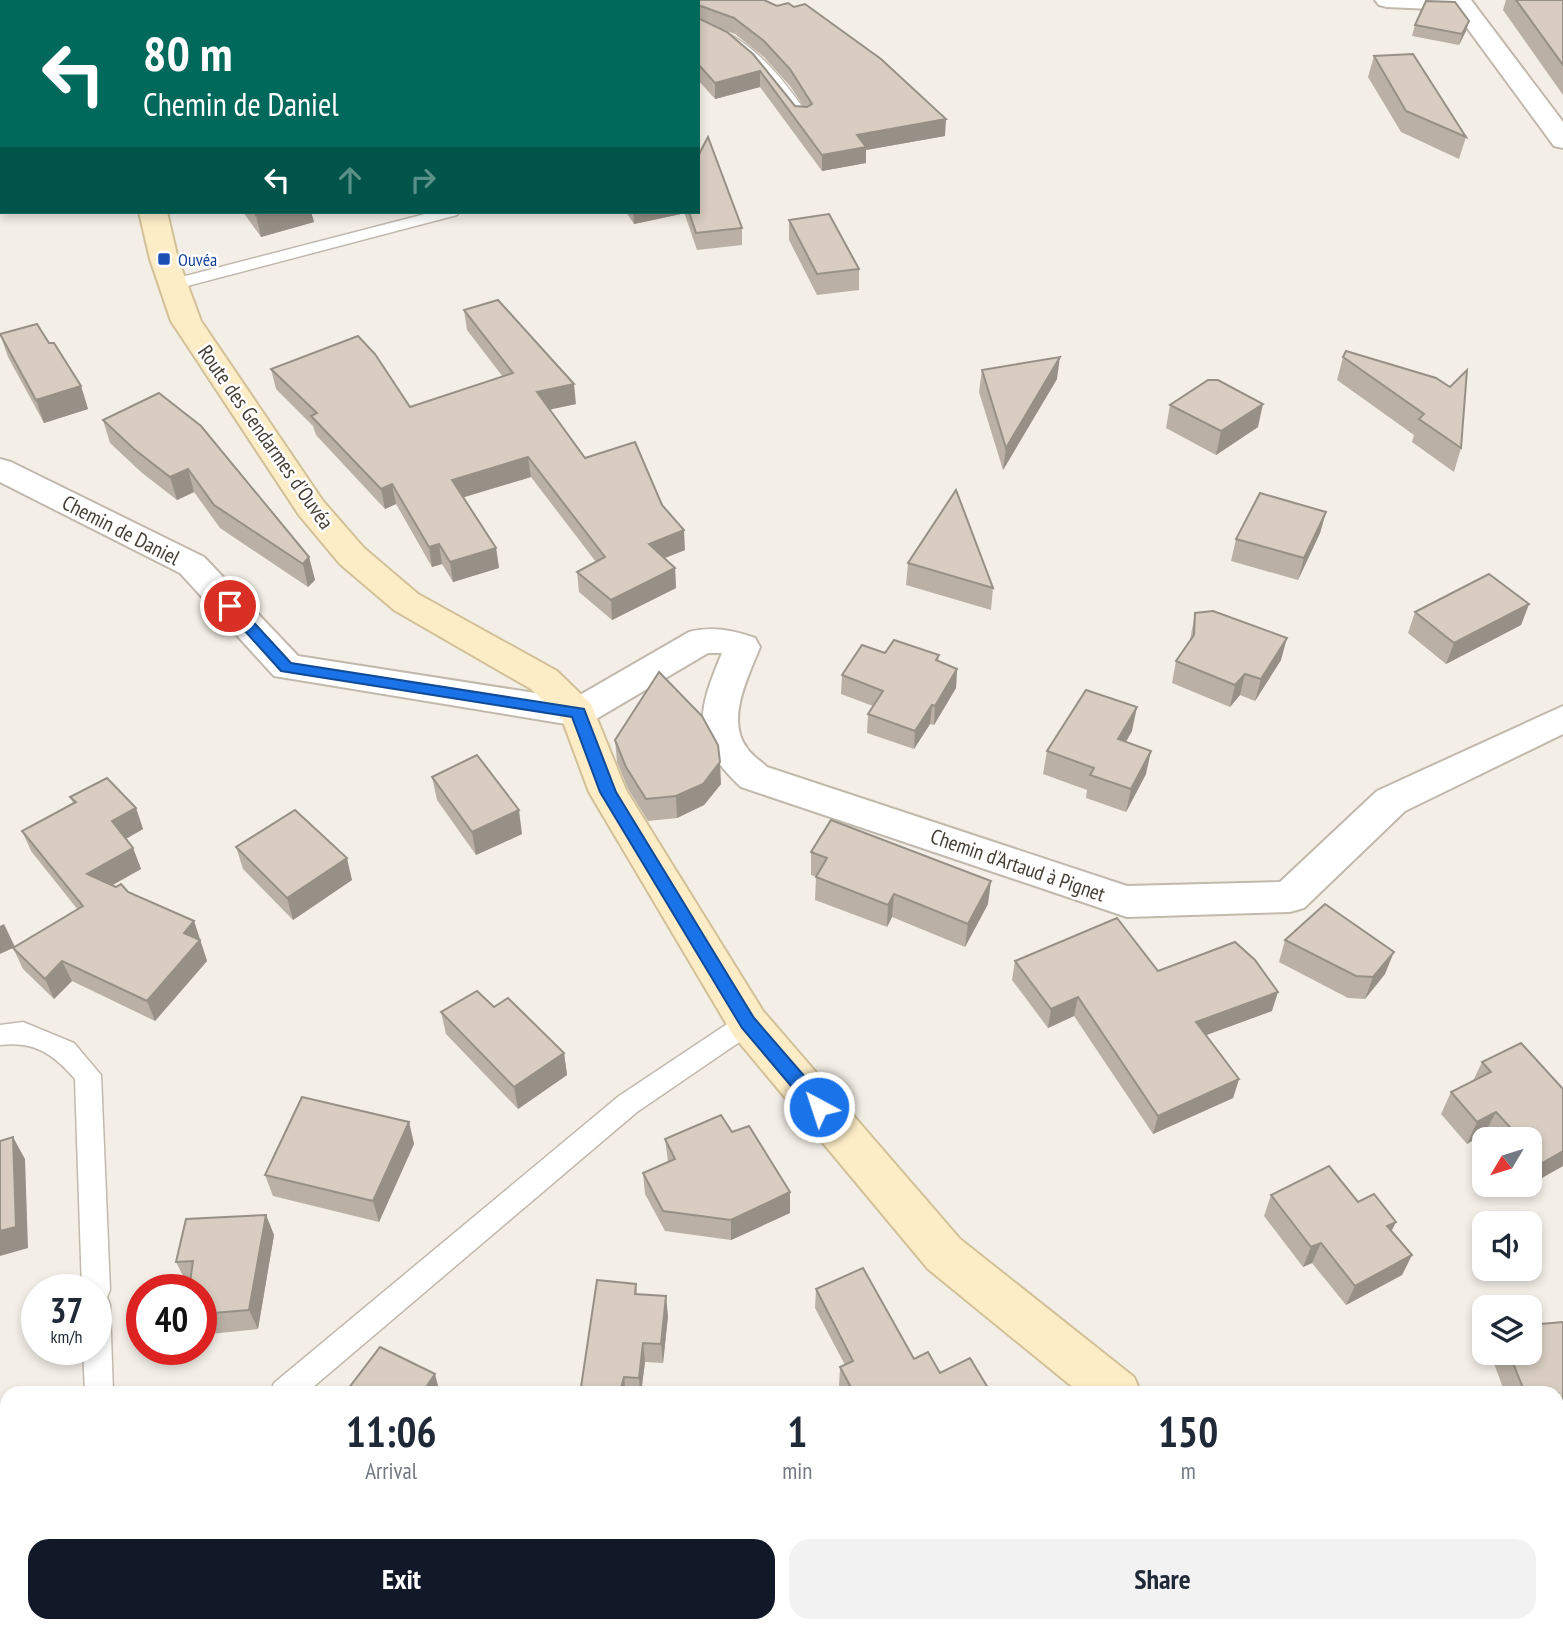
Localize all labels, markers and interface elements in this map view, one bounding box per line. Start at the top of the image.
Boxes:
text: 80 m [143,21,232,85]
icon: left [28,28,119,119]
text: Chemin de Daniel [143,83,339,125]
icon: left [258,161,296,199]
icon: ahead [331,161,369,199]
icon: right [404,161,442,199]
place label: Ouvéa [178,248,217,271]
marker: Ouvéa [156,251,172,267]
street label: Route des Gendarmes d'Ouvéa [192,340,340,534]
street label: Chemin de Daniel [58,489,184,571]
pin [200,576,260,636]
icon: arrive [211,587,249,625]
street label: Chemin d'Artaud à Pignet [927,822,1109,908]
position arrow [782,1070,856,1144]
north arrow [1472,1127,1542,1197]
map controls [1472,1127,1542,1365]
button: sound [1472,1211,1542,1281]
speed limit sign: 40 [126,1274,217,1365]
text: 37 [50,1287,83,1333]
button: layers [1472,1295,1542,1365]
text: km/h [51,1325,82,1348]
text: 11:06 [346,1404,437,1459]
text: 1 [787,1404,807,1459]
text: 150 [1158,1404,1218,1459]
text: Arrival [365,1456,417,1485]
text: min [782,1456,812,1485]
text: m [1181,1456,1196,1485]
button: Exit [28,1539,775,1619]
button: Share [789,1539,1536,1619]

